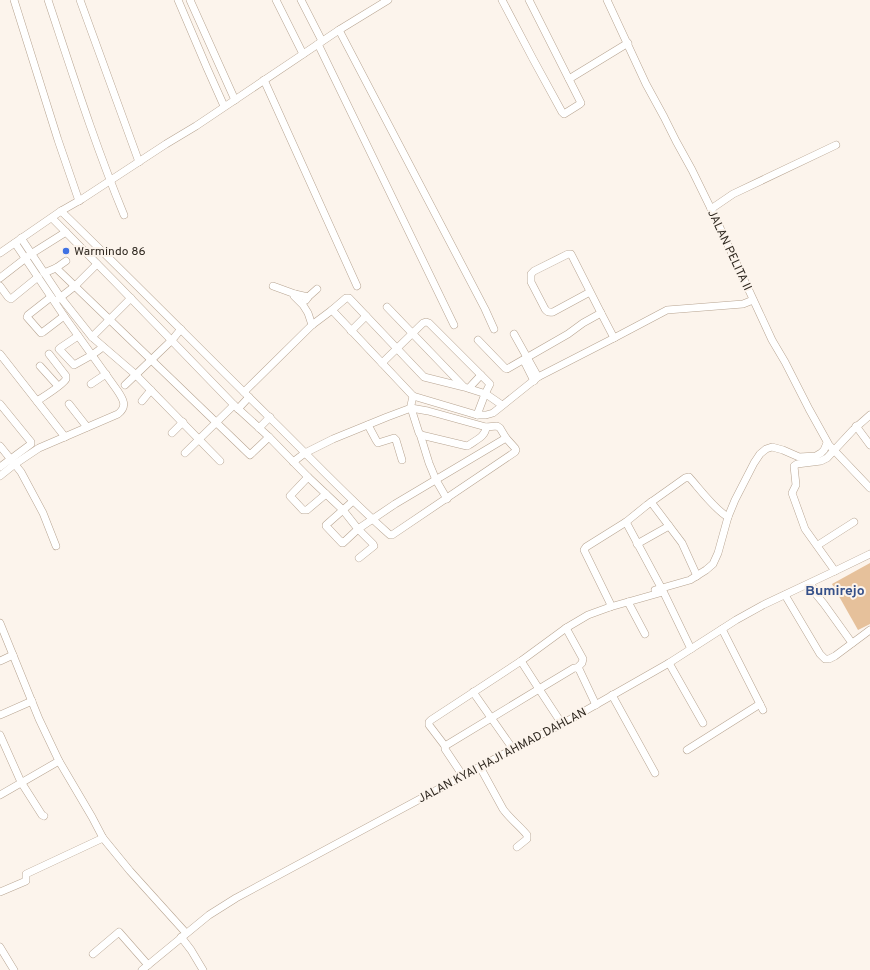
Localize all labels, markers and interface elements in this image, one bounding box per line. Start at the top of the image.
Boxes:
street label: JALAN PELITA II [703,207,755,294]
place label: Warmindo 86 [74,244,146,260]
marker: Warmindo 86 [61,246,71,256]
district label: Bumirejo [805,583,865,600]
street label: JALAN KYAI HAJI AHMAD DAHLAN [415,705,590,807]

